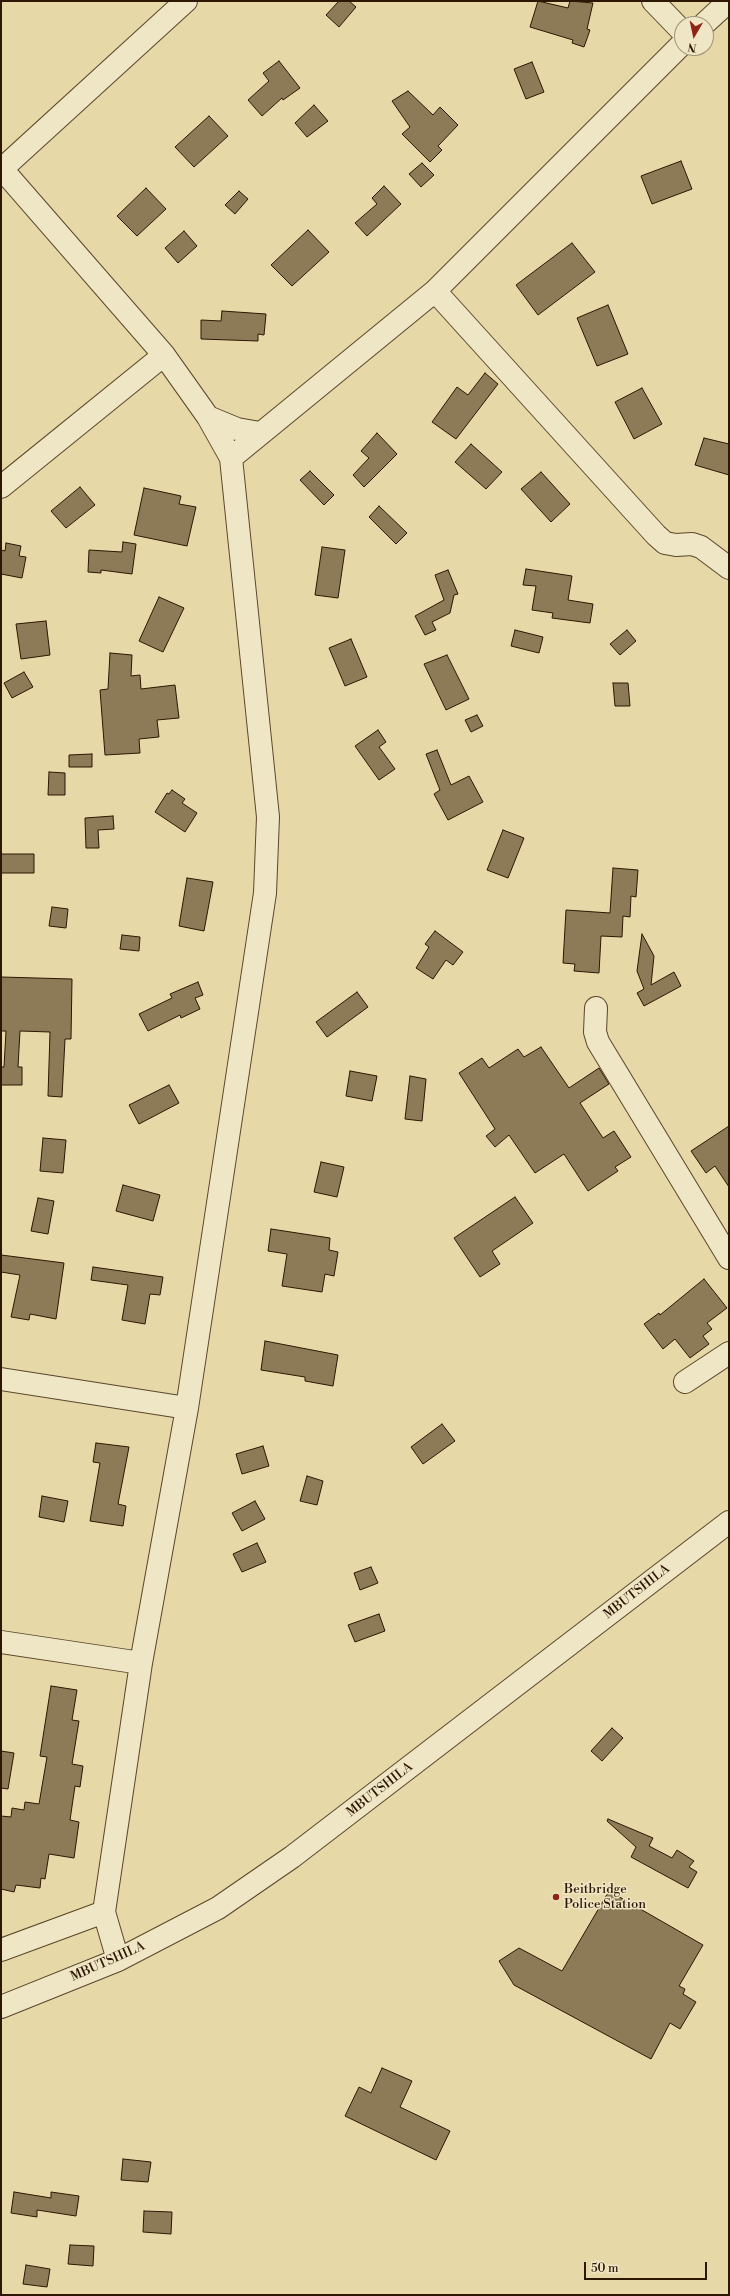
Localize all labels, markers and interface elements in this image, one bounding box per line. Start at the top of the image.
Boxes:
north arrow [674,16,714,56]
text: N [687,39,698,54]
street label: MBUTSHILA [601,1561,673,1623]
street label: MBUTSHILA [344,1759,416,1821]
place label: Beitbridge Police Station [564,1882,646,1913]
marker: Beitbridge Police Station [551,1892,561,1902]
street label: MBUTSHILA [68,1939,148,1985]
scale bar [586,2254,709,2280]
text: 50 m [591,2261,619,2276]

